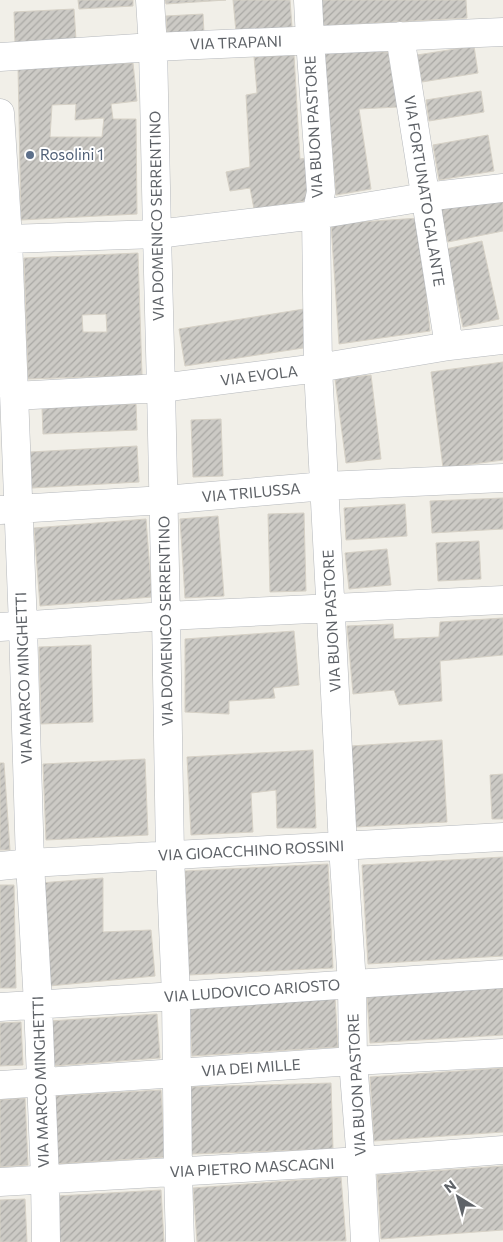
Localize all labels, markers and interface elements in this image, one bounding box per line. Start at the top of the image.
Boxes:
street label: VIA TRAPANI [190,31,282,53]
street label: VIA BUON PASTORE [300,55,326,199]
street label: VIA FORTUNATO GALANTE [401,94,449,288]
street label: VIA DOMENICO SERRENTINO [145,111,167,321]
place label: Rosolini 1 [40,145,104,163]
marker: Rosolini 1 [24,149,36,161]
street label: VIA EVOLA [219,361,299,389]
street label: VIA TRILUSSA [201,479,301,505]
street label: VIA DOMENICO SERRENTINO [154,516,176,726]
street label: VIA BUON PASTORE [318,549,344,693]
street label: VIA MARCO MINGHETTI [11,592,35,764]
street label: VIA GIOACCHINO ROSSINI [157,836,344,864]
street label: VIA LUDOVICO ARIOSTO [163,975,341,1005]
street label: VIA MARCO MINGHETTI [28,996,52,1168]
street label: VIA BUON PASTORE [343,1013,369,1157]
street label: VIA DEI MILLE [201,1055,301,1079]
street label: VIA PIETRO MASCAGNI [169,1154,335,1180]
north arrow [433,1172,483,1222]
text: N [441,1176,459,1196]

